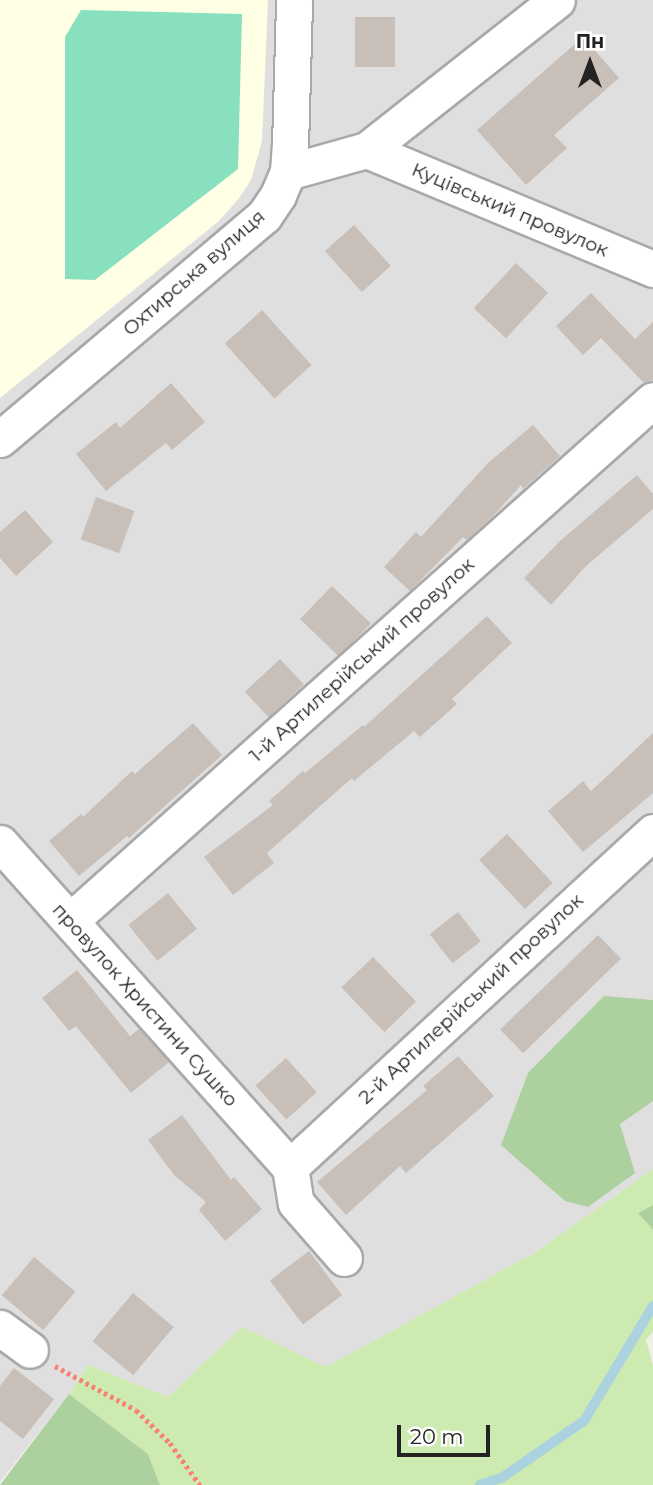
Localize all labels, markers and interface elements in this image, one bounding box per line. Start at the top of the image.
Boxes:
north arrow [555,28,625,98]
text: Пн [576,30,604,53]
street label: Куцівський провулок [408,158,612,262]
street label: Охтирська вулиця [118,205,270,341]
street label: 1-й Артилерійський провулок [245,553,479,767]
street label: 2-й Артилерійський провулок [354,889,588,1109]
street label: провулок Христини Сушко [48,898,242,1112]
scale bar [401,1412,494,1456]
text: 20 m [410,1424,464,1449]

